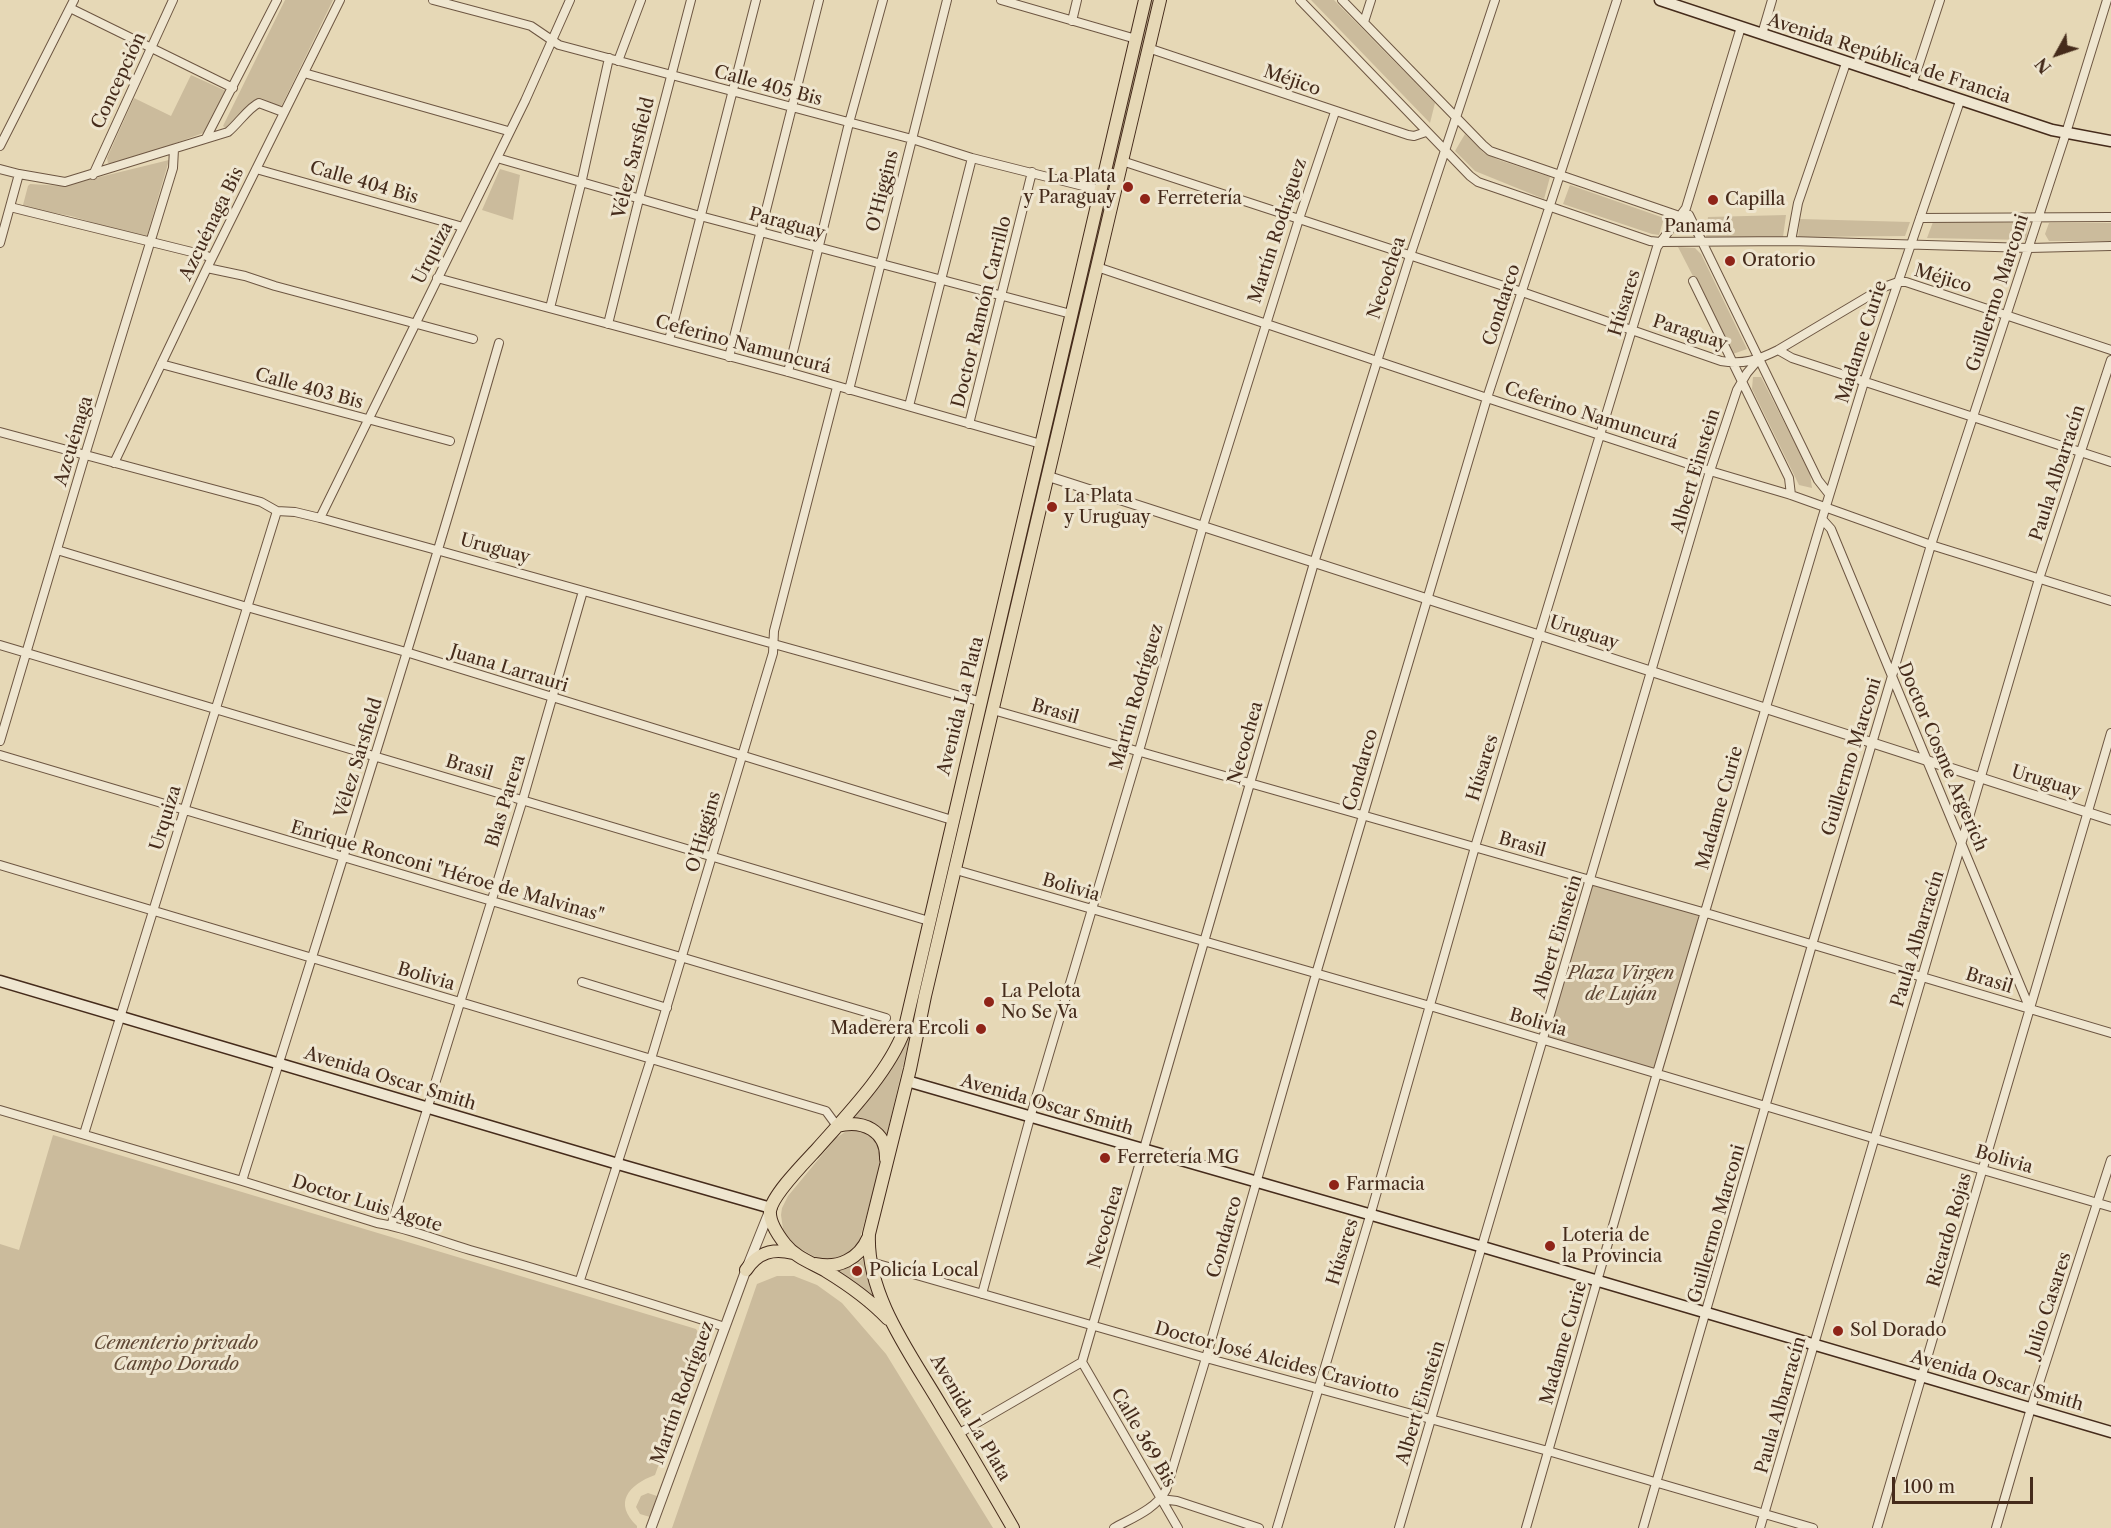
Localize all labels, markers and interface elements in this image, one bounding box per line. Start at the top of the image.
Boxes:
street label: Avenida República de Francia [1765,9,2013,109]
north arrow [2027,24,2087,84]
street label: Concepción [87,29,151,133]
text: N [2031,54,2055,77]
street label: Calle 405 Bis [712,61,824,111]
street label: Méjico [1261,61,1323,101]
street label: Vélez Sarsfield [608,95,660,221]
street label: O'Higgins [862,148,904,234]
street label: Martín Rodríguez [1244,156,1312,306]
street label: Calle 404 Bis [307,157,421,209]
street label: Azcuénaga Bis [175,164,249,284]
place label: La Plata y Paraguay [1023,166,1116,208]
marker: La Plata y Paraguay [1121,180,1135,194]
place label: Ferretería [1157,188,1242,210]
place label: Capilla [1725,189,1785,211]
marker: Ferretería [1138,192,1152,206]
marker: Capilla [1706,193,1720,207]
street label: Paraguay [747,204,827,244]
street label: Guillermo Marconi [1962,212,2034,374]
street label: Doctor Ramón Carrillo [948,214,1016,410]
street label: Panamá [1664,216,1732,238]
street label: Urquiza [408,218,458,288]
street label: Necochea [1364,234,1410,322]
place label: Oratorio [1742,250,1815,272]
marker: Oratorio [1723,254,1737,268]
street label: Méjico [1912,260,1974,298]
street label: Condarco [1479,261,1525,349]
street label: Húsares [1605,267,1645,339]
street label: Madame Curie [1832,278,1892,406]
street label: Ceferino Namuncurá [653,311,833,379]
street label: Paraguay [1650,311,1730,355]
street label: Calle 403 Bis [252,364,366,414]
street label: Ceferino Namuncurá [1502,378,1680,454]
street label: Azcuénaga [50,393,98,489]
street label: Paula Albarracín [2026,402,2090,544]
street label: Albert Einstein [1667,406,1725,536]
place label: La Plata y Uruguay [1064,486,1151,528]
marker: La Plata y Uruguay [1045,500,1059,514]
street label: Uruguay [458,529,532,569]
street label: Uruguay [1547,612,1621,654]
street label: Martín Rodríguez [1106,621,1168,773]
street label: Avenida La Plata [933,634,989,778]
street label: Juana Larrauri [447,641,571,697]
street label: Doctor Cosme Argerich [1892,659,1992,855]
street label: Guillermo Marconi [1818,675,1886,839]
street label: Vélez Sarsfield [330,695,388,821]
street label: Brasil [1029,695,1081,729]
street label: Necochea [1224,699,1268,787]
street label: Condarco [1339,726,1383,814]
street label: Húsares [1463,732,1503,804]
street label: Madame Curie [1692,744,1748,872]
street label: Brasil [443,751,495,785]
street label: Blas Parera [482,752,530,850]
street label: Uruguay [2009,761,2083,803]
street label: Urquiza [146,783,186,853]
street label: O'Higgins [682,789,726,875]
street label: Enrique Ronconi "Héroe de Malvinas" [288,817,606,927]
street label: Brasil [1496,828,1548,862]
street label: Paula Albarracín [1887,868,1949,1010]
street label: Bolivia [1040,869,1102,907]
street label: Albert Einstein [1529,872,1587,1002]
street label: Bolivia [395,958,457,996]
park label: Plaza Virgen de Luján [1568,963,1674,1006]
street label: Brasil [1963,964,2015,998]
place label: La Pelota No Se Va [1001,981,1081,1024]
marker: La Pelota No Se Va [982,995,996,1009]
street label: Bolivia [1507,1004,1569,1042]
place label: Maderera Ercoli [830,1018,969,1040]
marker: Maderera Ercoli [974,1022,988,1036]
street label: Avenida Oscar Smith [302,1043,478,1115]
street label: Avenida Oscar Smith [958,1070,1136,1140]
street label: Bolivia [1973,1141,2035,1179]
street label: Guillermo Marconi [1684,1142,1750,1306]
place label: Ferretería MG [1117,1147,1239,1169]
marker: Ferretería MG [1098,1151,1112,1165]
street label: Ricardo Rojas [1923,1170,1977,1290]
street label: Doctor Luis Agote [289,1171,445,1237]
place label: Farmacia [1346,1174,1425,1196]
marker: Farmacia [1327,1178,1341,1192]
street label: Necochea [1084,1183,1128,1271]
street label: Condarco [1203,1193,1247,1281]
street label: Húsares [1323,1216,1363,1288]
place label: Loteria de la Provincia [1562,1225,1662,1268]
marker: Loteria de la Provincia [1543,1239,1557,1253]
street label: Julio Casares [2022,1249,2076,1361]
place label: Policía Local [869,1260,979,1282]
marker: Policía Local [850,1264,864,1278]
street label: Madame Curie [1536,1279,1592,1407]
street label: Martín Rodríguez [647,1318,719,1468]
street label: Doctor José Alcides Craviotto [1152,1318,1402,1404]
place label: Sol Dorado [1850,1320,1947,1342]
marker: Sol Dorado [1831,1324,1845,1338]
park label: Cementerio privado Campo Dorado [94,1333,258,1376]
street label: Paula Albarracín [1751,1334,1811,1476]
street label: Albert Einstein [1392,1338,1450,1468]
street label: Avenida Oscar Smith [1908,1346,2086,1416]
street label: Avenida La Plata [925,1351,1015,1485]
street label: Calle 369 Bis [1106,1385,1180,1491]
scale bar [1895,1465,2036,1503]
text: 100 m [1903,1476,1955,1498]

